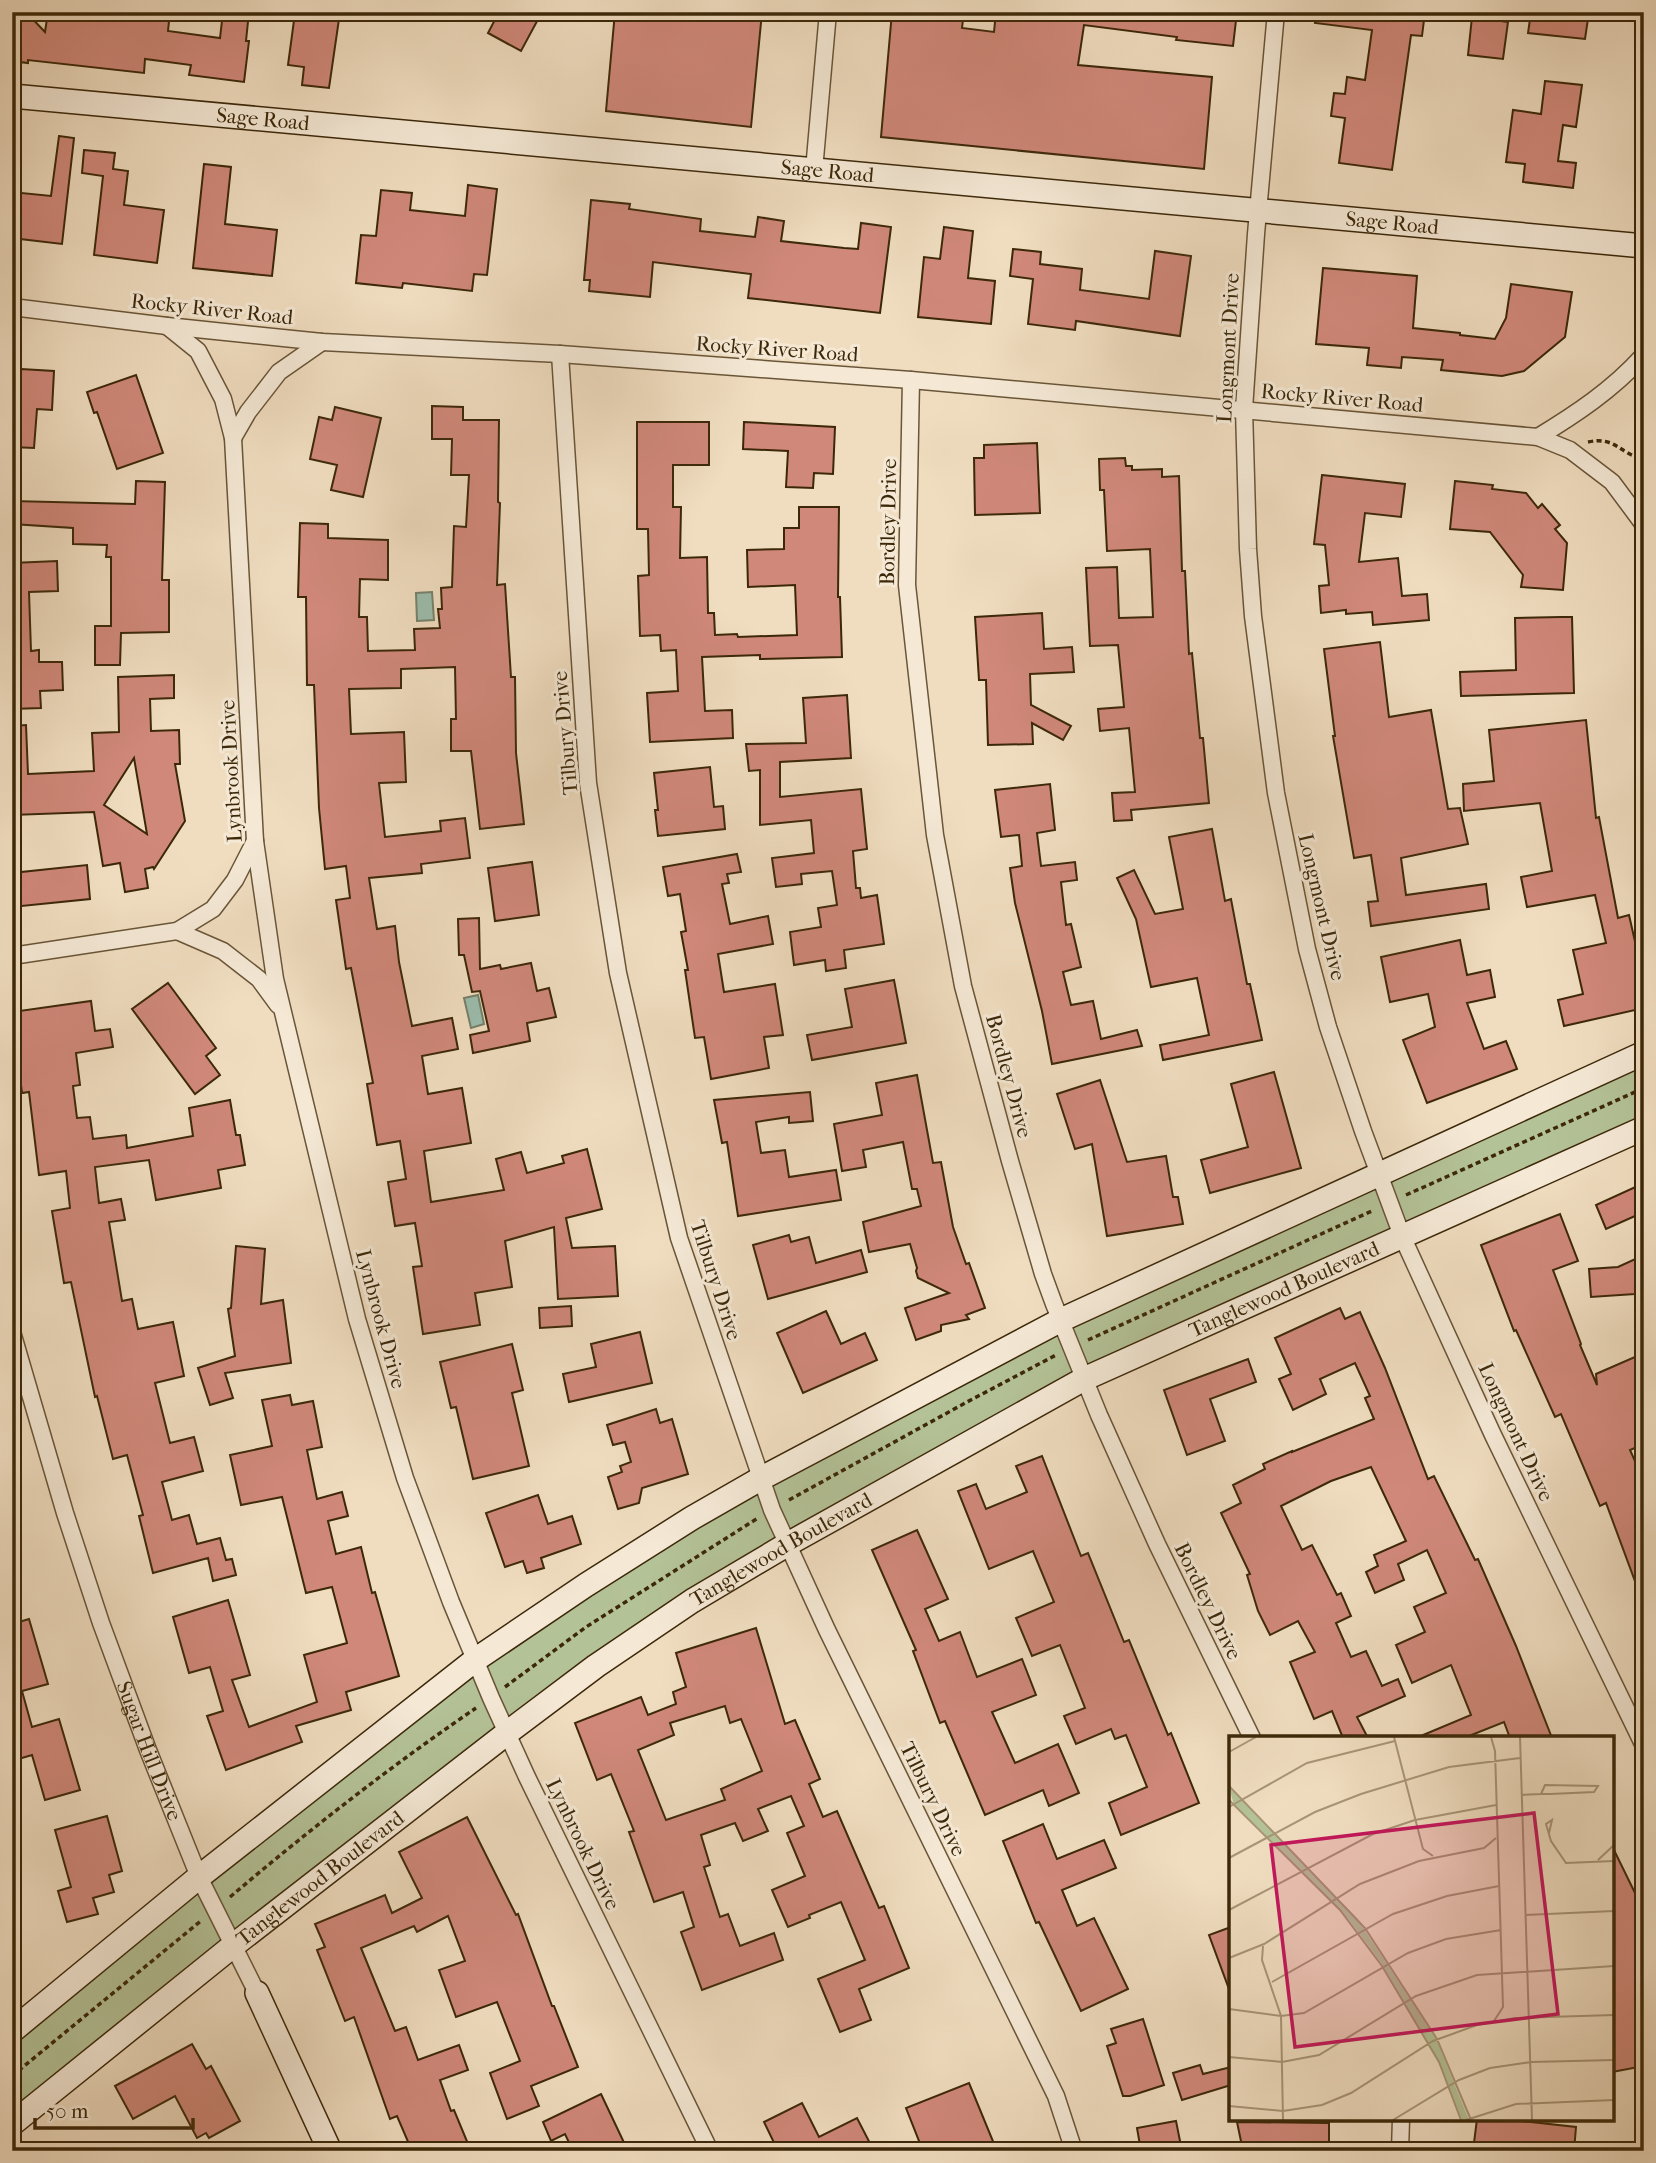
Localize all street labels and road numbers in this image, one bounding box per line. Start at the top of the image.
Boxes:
street label: Sage Road [215,103,311,135]
street label: Sage Road [780,155,876,187]
street label: Sage Road [1345,207,1440,239]
street label: Longmont Drive [1212,272,1244,424]
street label: Rocky River Road [130,289,295,330]
street label: Rocky River Road [695,331,860,367]
street label: Rocky River Road [1260,379,1425,417]
street label: Bordley Drive [875,458,901,586]
street label: Tilbury Drive [548,670,582,796]
street label: Lynbrook Drive [215,699,247,843]
street label: Longmont Drive [1293,831,1351,983]
street label: Bordley Drive [981,1012,1037,1140]
street label: Tilbury Drive [685,1217,747,1343]
street label: Tanglewood Boulevard [1185,1236,1383,1342]
street label: Lynbrook Drive [351,1247,411,1391]
street label: Longmont Drive [1473,1359,1559,1505]
street label: Tanglewood Boulevard [686,1487,877,1611]
street label: Bordley Drive [1169,1539,1247,1663]
street label: Sugar Hill Drive [112,1678,187,1824]
street label: Tilbury Drive [895,1738,971,1860]
street label: Lynbrook Drive [541,1775,625,1913]
street label: Tanglewood Boulevard [231,1805,409,1951]

